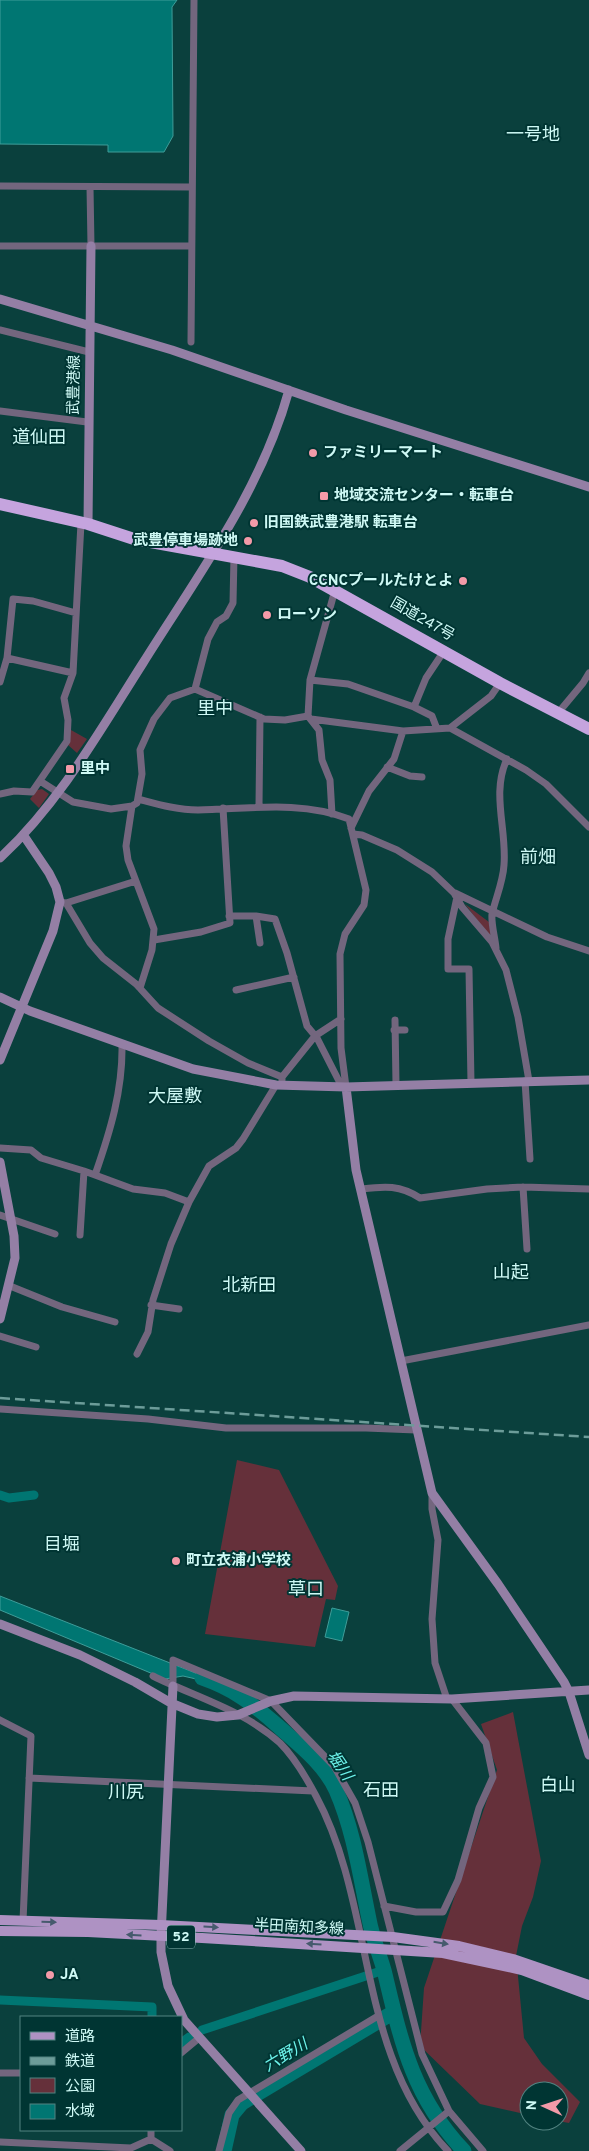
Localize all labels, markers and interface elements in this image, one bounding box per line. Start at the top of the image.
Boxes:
district label: 一号地 [506,124,560,147]
street label: 武豊港線 [65,355,85,415]
district label: 道仙田 [12,427,66,450]
place label: ファミリーマート [323,444,443,463]
marker: ファミリーマート [307,447,319,459]
place label: 地域交流センター・転車台 [334,487,514,506]
marker: 地域交流センター・転車台 [318,490,330,502]
place label: 旧国鉄武豊港駅 転車台 [264,513,418,533]
marker: 旧国鉄武豊港駅 転車台 [248,517,260,529]
place label: 武豊停車場跡地 [133,532,238,551]
marker: 武豊停車場跡地 [242,535,254,547]
place label: CCNCプールたけとよ [309,572,453,591]
marker: CCNCプールたけとよ [457,575,469,587]
street label: 国道247号 [386,594,458,646]
place label: ローソン [277,606,337,625]
marker: ローソン [261,609,273,621]
district label: 里中 [197,698,233,721]
place label: 里中 [80,760,110,779]
marker: 里中 [64,763,76,775]
district label: 前畑 [520,847,556,870]
district label: 大屋敷 [148,1086,202,1109]
district label: 山起 [493,1262,529,1285]
district label: 北新田 [222,1275,276,1298]
district label: 目堀 [44,1534,80,1557]
place label: 町立衣浦小学校 [186,1551,291,1571]
marker: 町立衣浦小学校 [170,1555,182,1567]
district label: 草口 [288,1579,324,1602]
water label: 堀川 [322,1747,357,1787]
district label: 白山 [540,1775,576,1798]
district label: 石田 [363,1780,399,1803]
district label: 川尻 [108,1782,144,1805]
street label: 半田南知多線 [254,1916,344,1940]
one-way arrow [41,1918,57,1926]
one-way arrow [203,1924,219,1932]
road number: 52 [167,1925,195,1948]
one-way arrow [126,1930,142,1938]
one-way arrow [305,1940,321,1948]
one-way arrow [433,1940,449,1948]
place label: JA [60,1966,79,1985]
marker: JA [44,1969,56,1981]
legend [20,2016,182,2131]
text: 道路 [65,2028,95,2047]
water label: 六野川 [260,2034,313,2077]
text: 鉄道 [65,2053,95,2072]
text: 公園 [65,2078,95,2097]
north arrow [519,2081,569,2131]
text: N [524,2100,541,2111]
text: 水域 [65,2103,95,2122]

